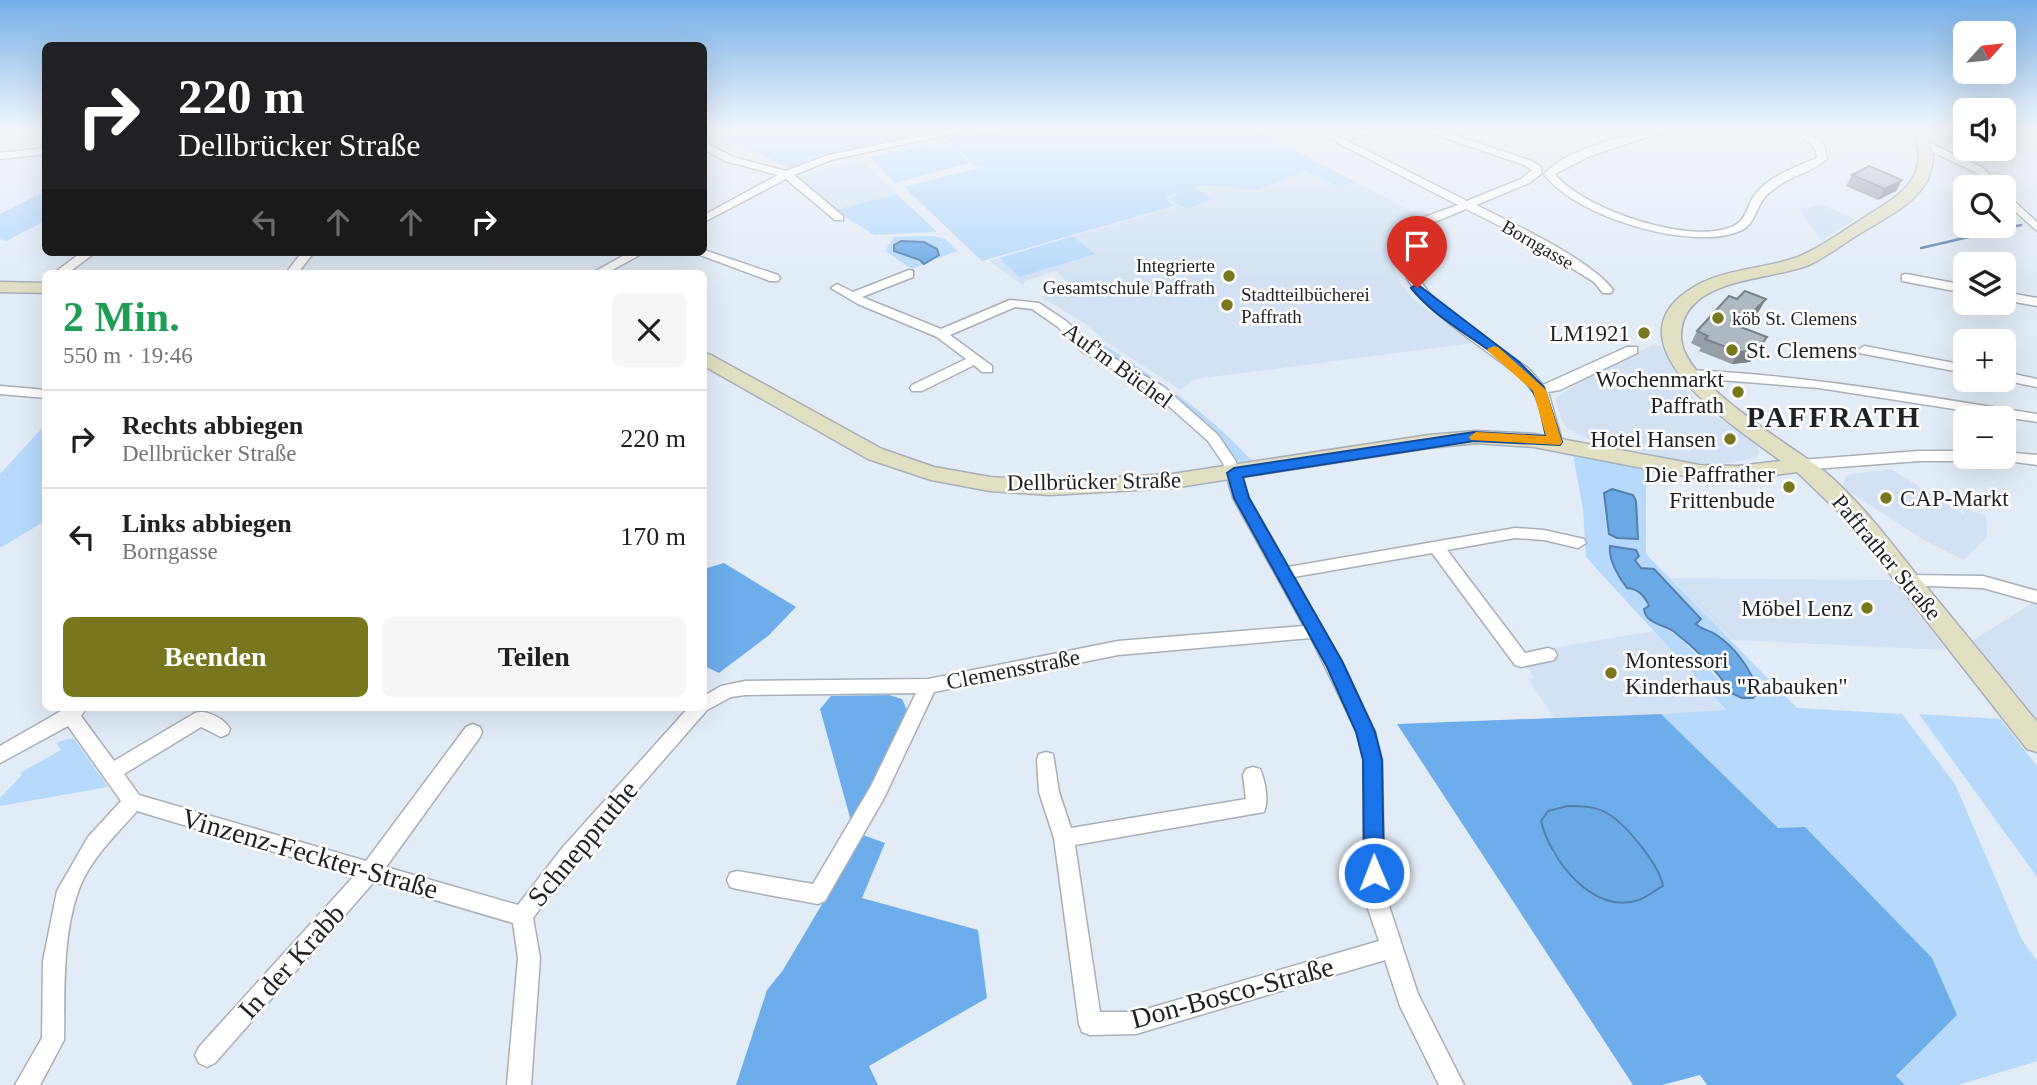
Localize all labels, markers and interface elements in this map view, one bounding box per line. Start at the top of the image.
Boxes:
north arrow [1953,21,2016,84]
map controls [1953,21,2016,469]
text: 220 m [178,69,305,124]
icon: right [63,70,154,161]
button: sound [1953,98,2016,161]
text: Dellbrücker Straße [178,127,421,163]
button: search [1953,175,2016,238]
icon: left [246,203,284,241]
icon: ahead [319,203,357,241]
icon: ahead [392,203,430,241]
icon: right [465,203,503,241]
pin [1387,216,1447,288]
street label: Borngasse [1498,216,1577,273]
icon: arrive [1398,227,1436,265]
button: layers [1953,252,2016,315]
place label: Integrierte Gesamtschule Paffrath [1043,255,1215,298]
marker: Integrierte Gesamtschule Paffrath [1221,268,1237,284]
place label: Stadtteilbücherei Paffrath [1241,284,1370,327]
button: close [612,293,686,367]
text: 2 Min. [63,294,180,340]
marker: Stadtteilbücherei Paffrath [1219,297,1235,313]
place label: köb St. Clemens [1732,308,1857,329]
marker: köb St. Clemens [1710,310,1726,326]
street label: Auf'm Büchel [1058,317,1177,413]
place label: LM1921 [1550,321,1630,346]
marker: LM1921 [1636,325,1652,341]
button: + [1953,329,2016,392]
place label: St. Clemens [1746,338,1857,363]
marker: St. Clemens [1724,342,1740,358]
text: 550 m · 19:46 [63,343,193,368]
place label: Wochenmarkt Paffrath [1596,367,1725,418]
marker: Wochenmarkt Paffrath [1730,384,1746,400]
district label: PAFFRATH [1747,400,1921,433]
button: − [1953,406,2016,469]
text: Rechts abbiegen [122,411,303,440]
icon: right [63,420,101,458]
text: 220 m [620,424,686,453]
place label: Hotel Hansen [1590,427,1716,452]
marker: Hotel Hansen [1722,431,1738,447]
text: Dellbrücker Straße [122,441,296,466]
place label: Die Paffrather Frittenbude [1645,462,1775,513]
street label: Dellbrücker Straße [1007,467,1181,496]
marker: Die Paffrather Frittenbude [1781,479,1797,495]
place label: CAP-Markt [1900,486,2009,511]
street label: Paffrather Straße [1827,490,1946,625]
marker: CAP-Markt [1878,490,1894,506]
text: Links abbiegen [122,509,292,538]
icon: left [63,518,101,556]
text: 170 m [620,522,686,551]
text: Borngasse [122,539,218,564]
place label: Möbel Lenz [1741,596,1853,621]
marker: Möbel Lenz [1859,600,1875,616]
button: Beenden [63,617,368,697]
button: Teilen [382,617,686,697]
street label: Clemensstraße [944,644,1082,695]
place label: Montessori Kinderhaus "Rabauken" [1625,648,1848,699]
marker: Montessori Kinderhaus "Rabauken" [1603,665,1619,681]
street label: Schneppruthe [521,774,644,912]
street label: Vinzenz-Feckter-Straße [178,802,442,905]
position arrow [1337,836,1411,910]
street label: In der Krabb [232,898,351,1025]
street label: Don-Bosco-Straße [1127,951,1337,1034]

